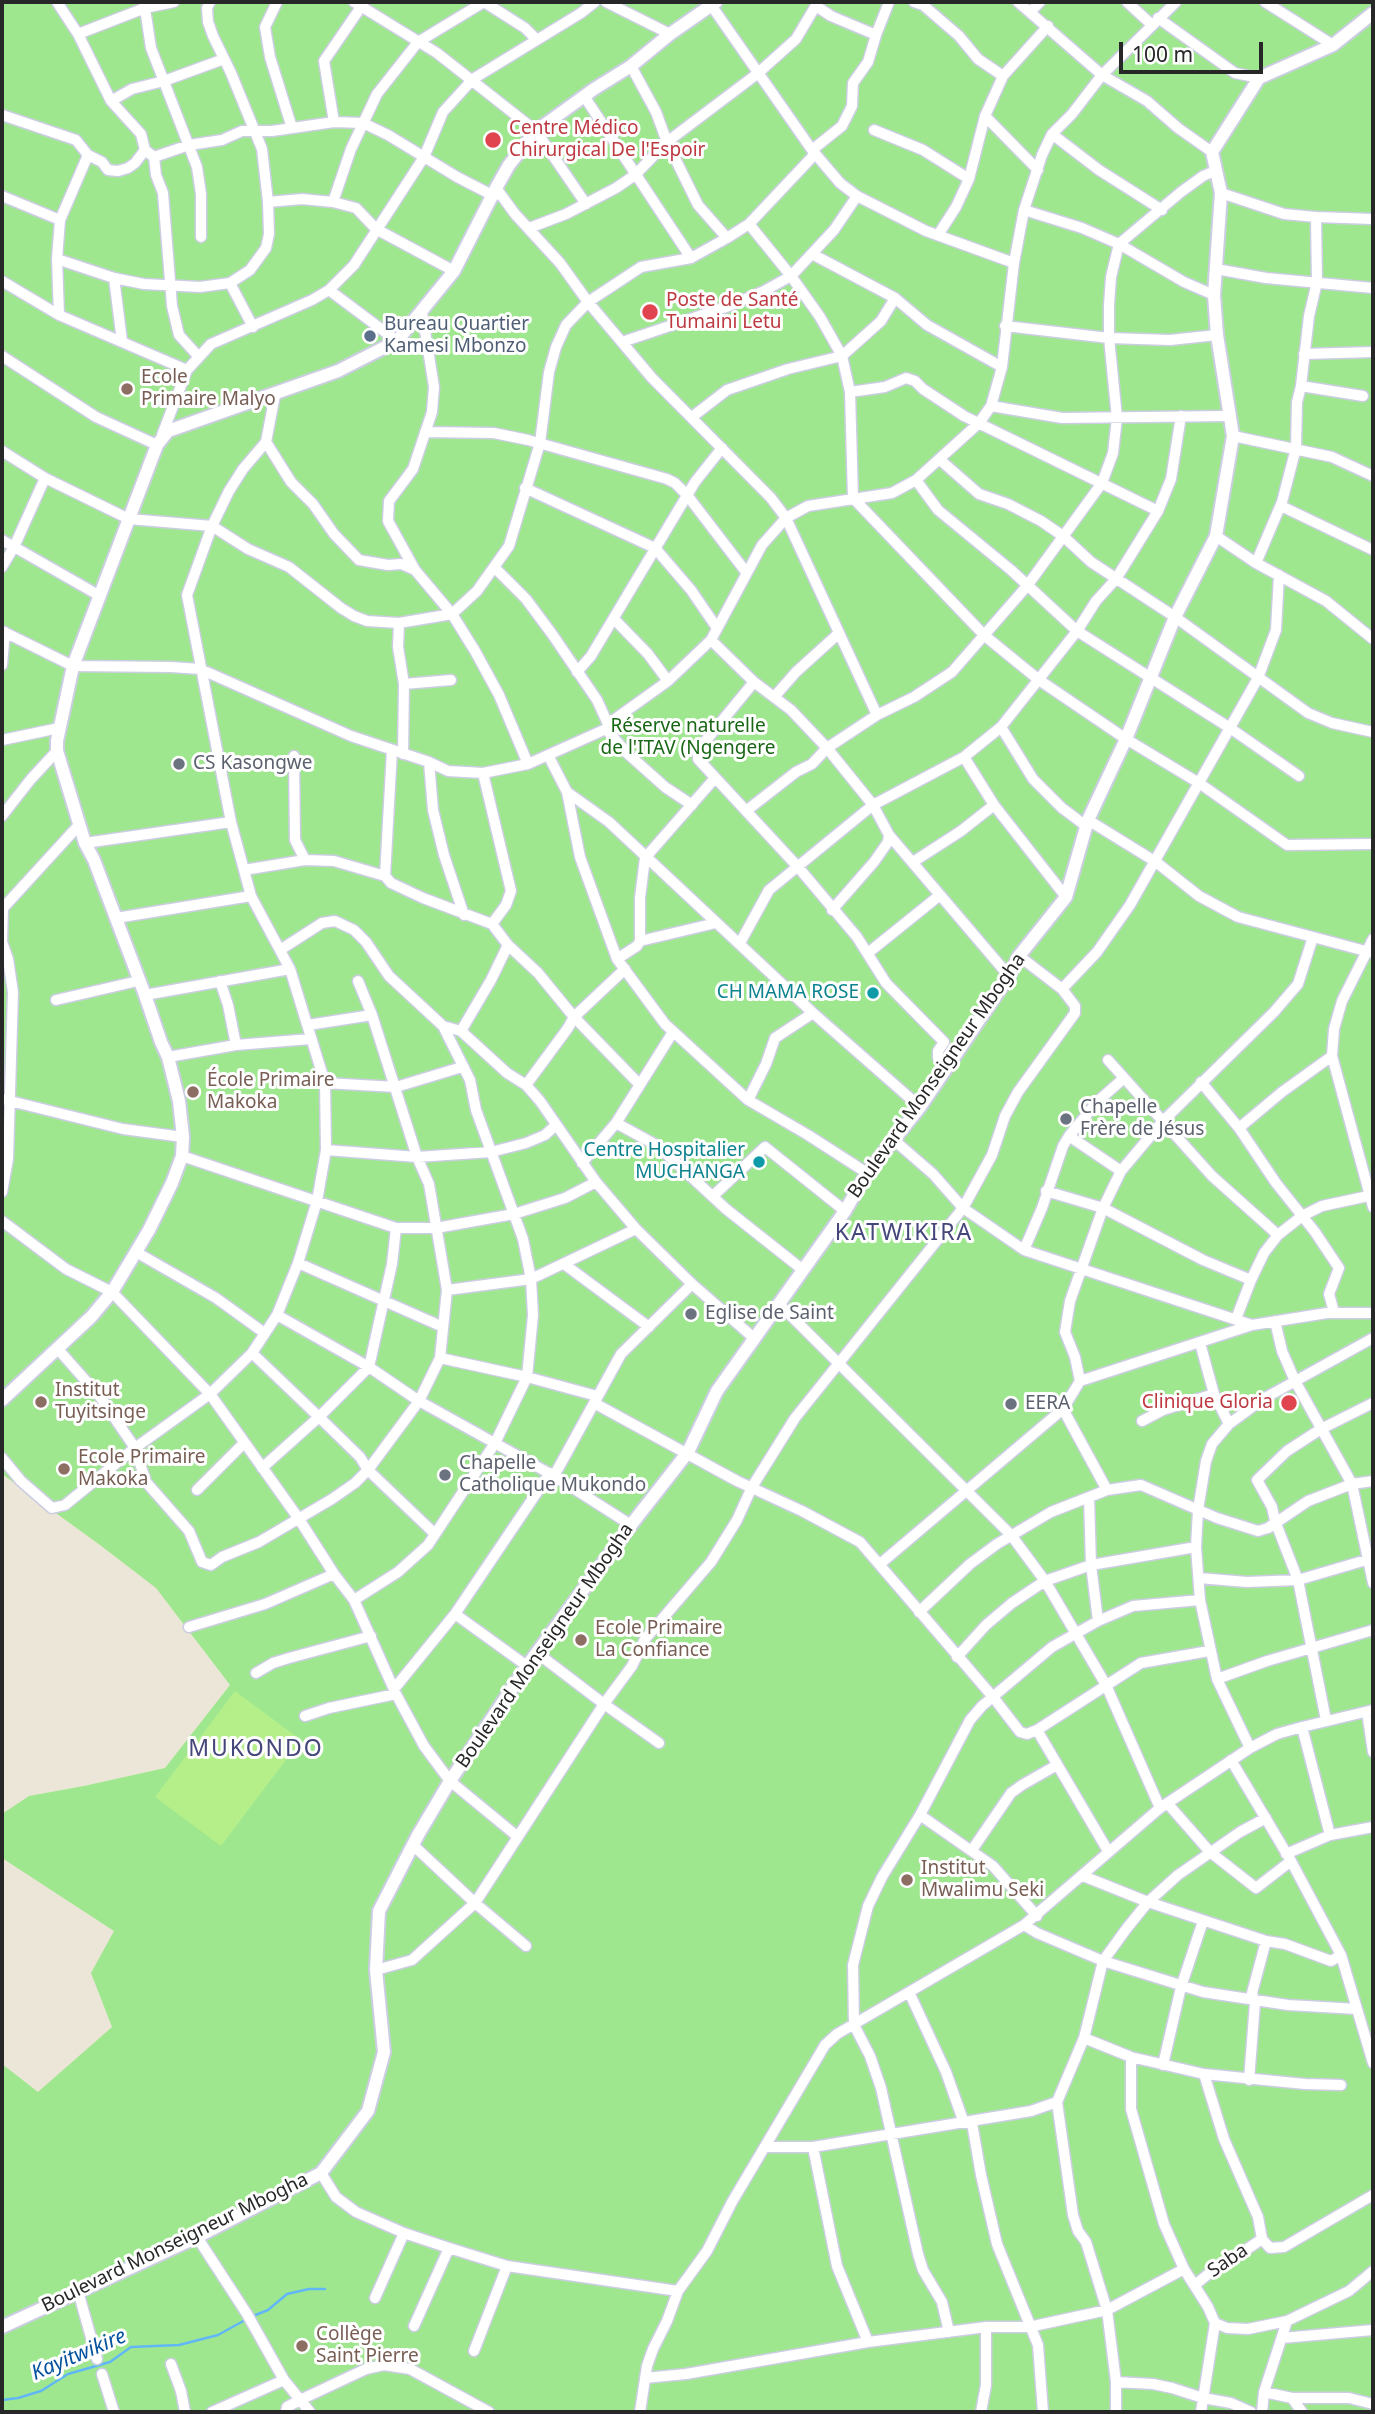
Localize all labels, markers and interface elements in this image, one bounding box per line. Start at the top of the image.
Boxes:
scale bar [1123,28,1266,72]
text: 100 m [1132,40,1193,68]
place label: Centre Médico Chirurgical De l'Espoir [509,118,705,162]
marker: Centre Médico Chirurgical De l'Espoir [483,130,503,150]
place label: Poste de Santé Tumaini Letu [666,290,798,334]
marker: Poste de Santé Tumaini Letu [640,302,660,322]
place label: Bureau Quartier Kamesi Mbonzo [384,314,529,358]
marker: Bureau Quartier Kamesi Mbonzo [362,328,378,344]
place label: Ecole Primaire Malyo [141,367,276,411]
marker: Ecole Primaire Malyo [119,381,135,397]
park label: Réserve naturelle de l'ITAV (Ngengere [601,716,775,760]
place label: CS Kasongwe [193,753,312,775]
marker: CS Kasongwe [171,756,187,772]
street label: Boulevard Monseigneur Mbogha [843,949,1031,1203]
place label: CH MAMA ROSE [717,982,859,1004]
marker: CH MAMA ROSE [865,985,881,1001]
place label: École Primaire Makoka [207,1070,334,1114]
marker: École Primaire Makoka [185,1084,201,1100]
place label: Chapelle Frère de Jésus [1080,1097,1204,1141]
marker: Chapelle Frère de Jésus [1058,1111,1074,1127]
place label: Centre Hospitalier MUCHANGA [583,1140,745,1184]
marker: Centre Hospitalier MUCHANGA [751,1154,767,1170]
district label: KATWIKIRA [836,1219,972,1247]
place label: Eglise de Saint [705,1303,834,1325]
marker: Eglise de Saint [683,1306,699,1322]
place label: Institut Tuyitsinge [55,1380,146,1424]
place label: Clinique Gloria [1142,1392,1273,1414]
place label: EERA [1025,1393,1070,1415]
marker: Clinique Gloria [1279,1393,1299,1413]
marker: Institut Tuyitsinge [33,1394,49,1410]
marker: EERA [1003,1396,1019,1412]
place label: Ecole Primaire Makoka [78,1447,205,1491]
place label: Chapelle Catholique Mukondo [459,1453,646,1497]
marker: Ecole Primaire Makoka [56,1461,72,1477]
marker: Chapelle Catholique Mukondo [437,1467,453,1483]
street label: Boulevard Monseigneur Mbogha [451,1519,639,1773]
place label: Ecole Primaire La Confiance [595,1618,722,1662]
marker: Ecole Primaire La Confiance [573,1632,589,1648]
district label: MUKONDO [189,1735,323,1763]
place label: Institut Mwalimu Seki [921,1858,1044,1902]
marker: Institut Mwalimu Seki [899,1872,915,1888]
street label: Boulevard Monseigneur Mbogha [38,2168,312,2318]
street label: Saba [1204,2239,1252,2283]
water label: Kayitwikire [28,2324,130,2386]
place label: Collège Saint Pierre [316,2324,419,2368]
marker: Collège Saint Pierre [294,2338,310,2354]

